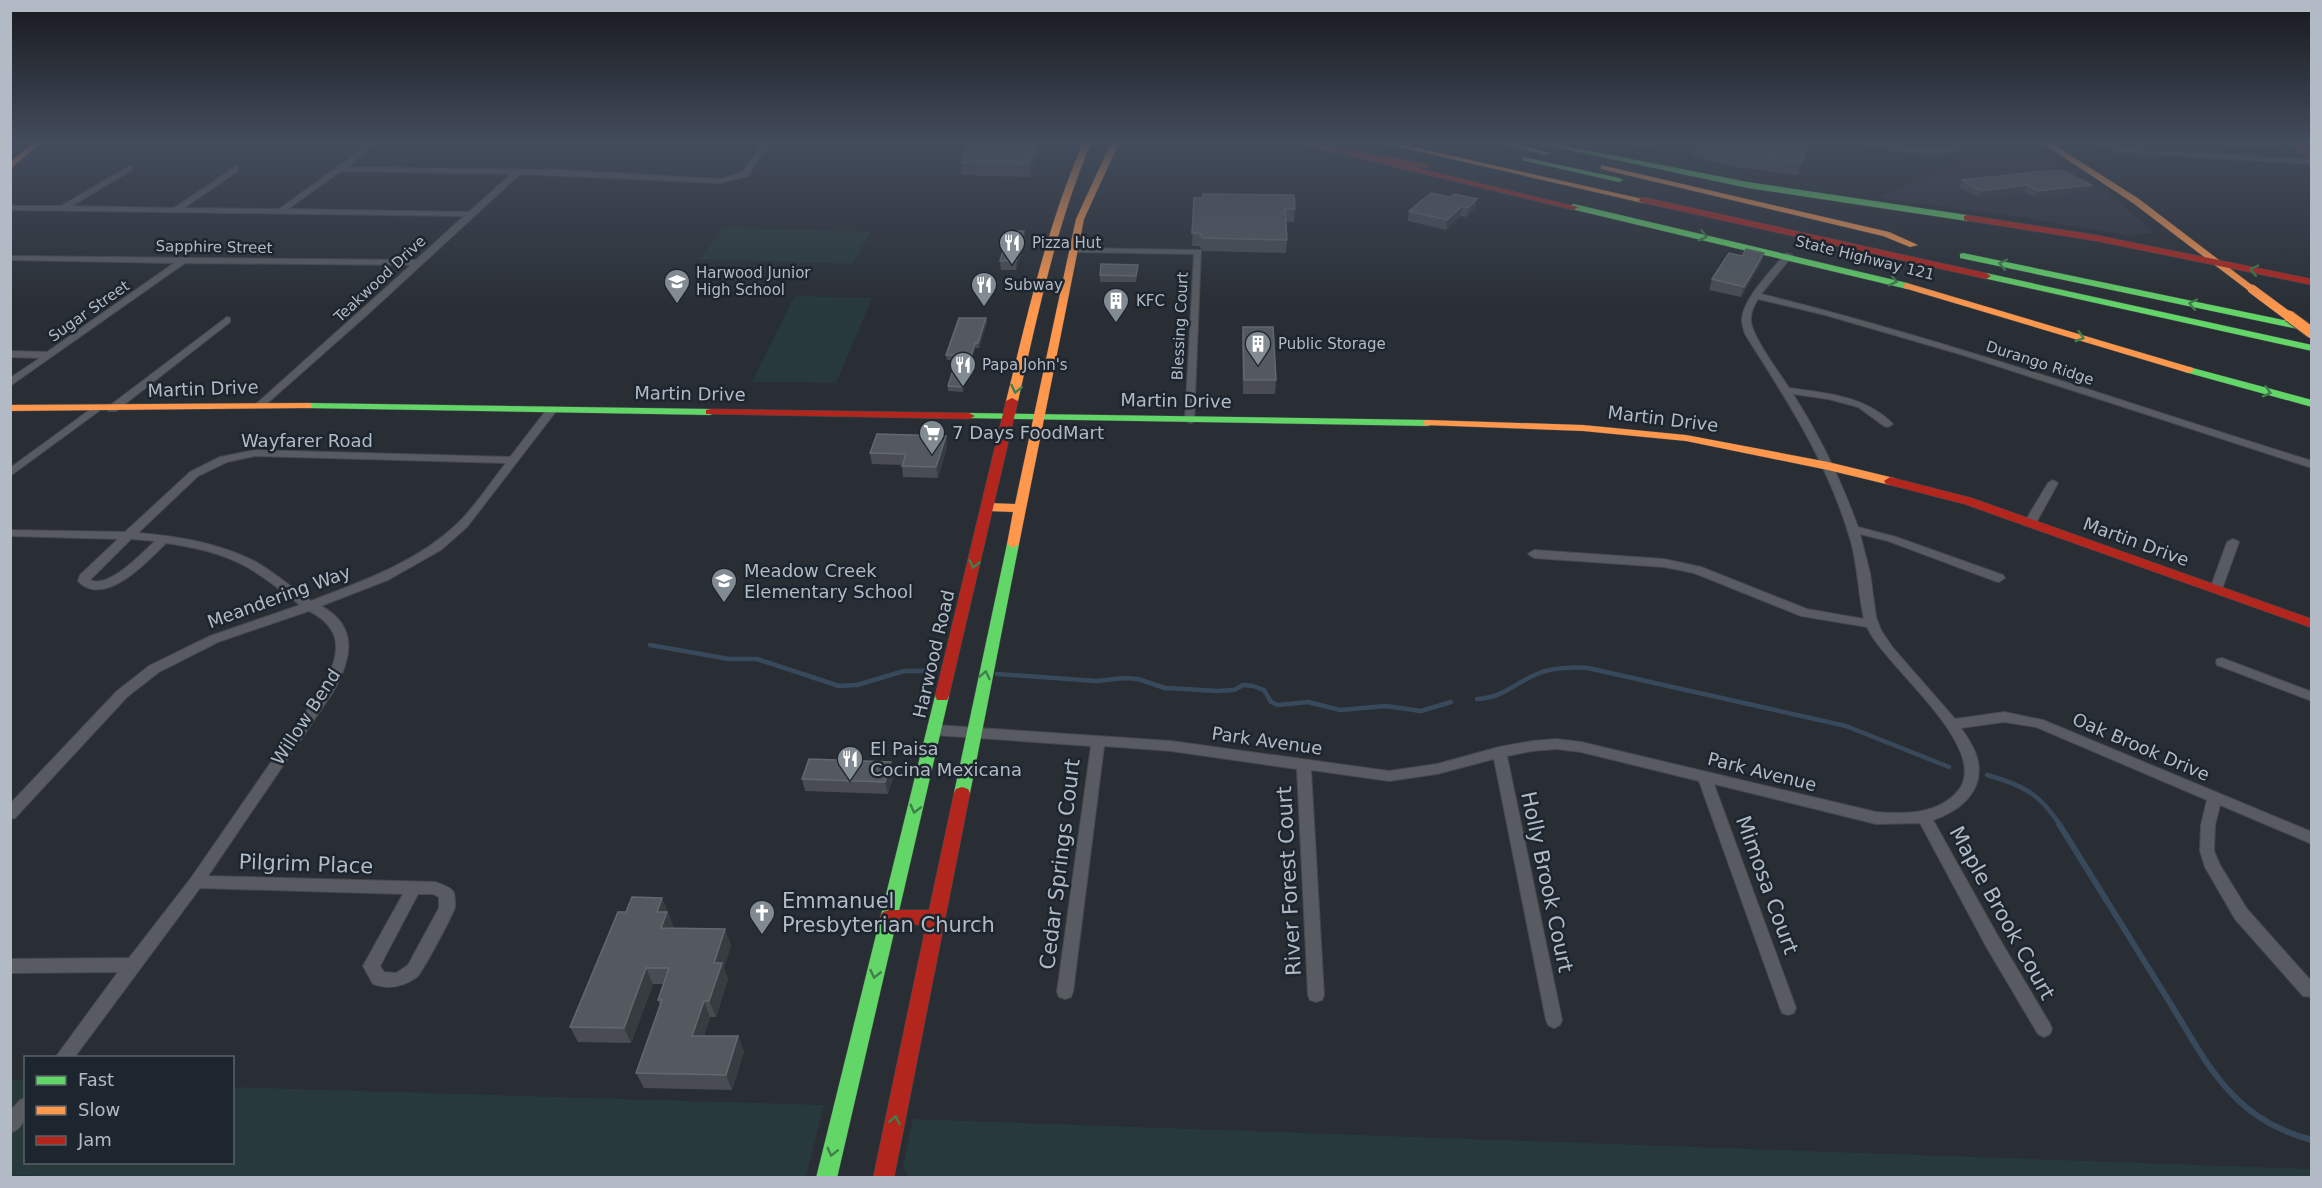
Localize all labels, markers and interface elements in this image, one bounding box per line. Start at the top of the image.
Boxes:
restaurant icon: Pizza Hut [997,228,1027,266]
one-way arrow [1698,228,1708,241]
street label: Teakwood Drive [330,232,430,327]
street label: State Highway 121 [1794,232,1936,284]
place label: Pizza Hut [1032,234,1101,252]
street label: Sapphire Street [155,237,273,257]
one-way arrow [1998,258,2008,271]
place label: Harwood Junior High School [696,264,811,299]
one-way arrow [2250,264,2260,277]
school or university icon: Harwood Junior High School [662,267,692,305]
restaurant icon: Subway [969,270,999,308]
street label: Blessing Court [1168,271,1192,381]
one-way arrow [1888,274,1898,287]
place label: Subway [1004,276,1063,294]
street label: Sugar Street [45,277,133,345]
building icon: KFC [1101,286,1131,324]
place label: KFC [1136,292,1165,310]
one-way arrow [2189,298,2199,311]
building icon: Public Storage [1243,329,1273,367]
one-way arrow [2074,330,2085,342]
place label: Public Storage [1278,335,1386,353]
street label: Durango Ridge [1984,337,2096,389]
restaurant icon: Papa John's [948,350,978,388]
place label: Papa John's [982,356,1068,374]
street label: Martin Drive [147,376,259,401]
street label: Martin Drive [634,382,746,405]
one-way arrow [1010,384,1023,394]
one-way arrow [2261,385,2271,398]
street label: Martin Drive [1120,389,1232,412]
street label: Martin Drive [1607,401,1719,436]
supermarket icon: 7 Days FoodMart [917,418,947,456]
place label: 7 Days FoodMart [952,422,1104,443]
street label: Wayfarer Road [241,430,373,451]
street label: Martin Drive [2080,513,2192,570]
one-way arrow [969,559,982,569]
place label: Meadow Creek Elementary School [744,560,913,602]
street label: Meandering Way [204,561,354,632]
school or university icon: Meadow Creek Elementary School [709,566,739,604]
street label: Harwood Road [909,588,958,720]
street label: Willow Bend [267,665,344,769]
one-way arrow [978,670,991,680]
street label: Oak Brook Drive [2070,708,2213,785]
street label: Park Avenue [1210,722,1324,759]
place label: El Paisa Cocina Mexicana [870,738,1022,780]
restaurant icon: El Paisa Cocina Mexicana [835,744,865,782]
street label: Park Avenue [1705,748,1819,795]
street label: Cedar Springs Court [1035,757,1085,971]
street label: River Forest Court [1272,786,1306,976]
street label: Holly Brook Court [1516,789,1578,975]
one-way arrow [910,804,923,814]
street label: Mimosa Court [1731,813,1803,957]
street label: Maple Brook Court [1944,822,2060,1004]
street label: Pilgrim Place [238,850,374,878]
place label: Emmanuel Presbyterian Church [782,889,995,937]
church icon: Emmanuel Presbyterian Church [747,898,777,936]
one-way arrow [870,968,883,978]
legend [24,1056,234,1164]
text: Fast [78,1069,114,1090]
text: Slow [78,1099,120,1120]
one-way arrow [888,1115,901,1125]
text: Jam [77,1129,112,1150]
one-way arrow [827,1147,840,1157]

